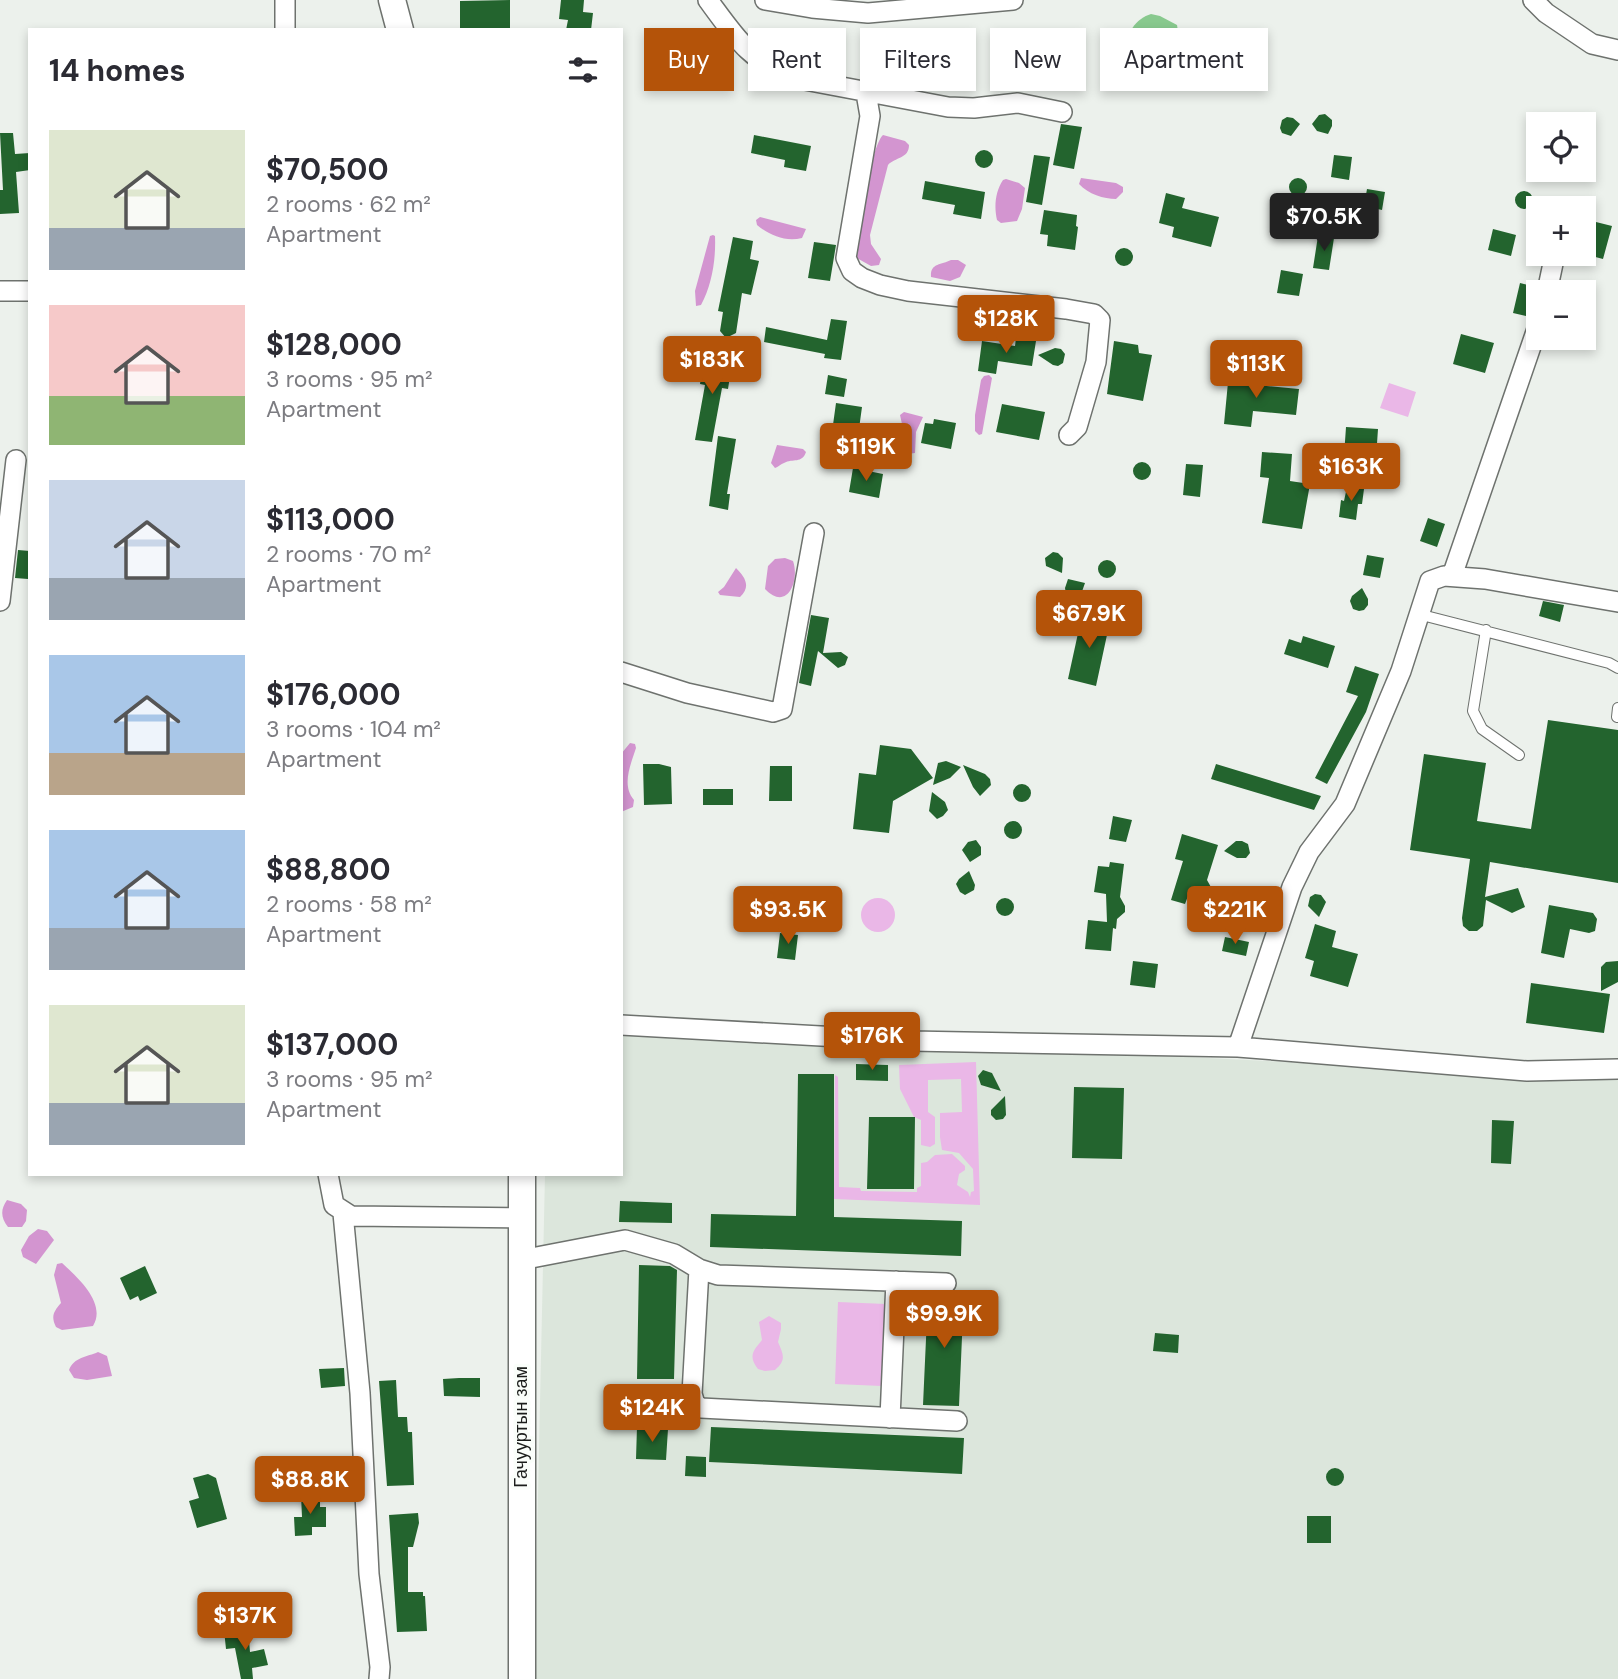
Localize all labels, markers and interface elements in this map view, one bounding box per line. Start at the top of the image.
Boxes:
chip: Buy [644,28,734,91]
chip: Rent [748,28,846,91]
chip: Filters [860,28,976,91]
chip: New [990,28,1086,91]
chip: Apartment [1100,28,1268,91]
text: 14 homes [49,51,186,90]
icon: filters [564,51,602,89]
map controls [1526,112,1596,350]
button: locate [1526,112,1596,182]
text: $70,500 [266,150,389,189]
icon: home [105,158,189,242]
text: 2 rooms · 62 m² [266,189,431,219]
pin: $70.5K [1267,194,1381,253]
button: + [1526,196,1596,266]
text: $70.5K [1286,201,1362,231]
text: Apartment [266,219,381,249]
button: − [1526,280,1596,350]
pin: $128K [957,296,1055,355]
text: $128K [974,303,1038,333]
text: $128,000 [266,325,402,364]
icon: home [105,333,189,417]
pin: $183K [663,336,761,396]
pin: $113K [1207,340,1305,400]
text: $183K [679,344,745,374]
text: $113K [1226,348,1286,378]
text: 3 rooms · 95 m² [266,364,433,394]
text: Apartment [266,394,381,424]
pin: $119K [817,424,915,483]
text: $119K [836,431,896,461]
pin: $163K [1302,444,1400,503]
text: $163K [1318,451,1384,481]
text: $113,000 [266,500,395,539]
icon: home [105,508,189,592]
text: 2 rooms · 70 m² [266,539,431,569]
text: Apartment [266,569,381,599]
pin: $67.9K [1032,590,1146,650]
text: $67.9K [1052,598,1126,628]
text: $176,000 [266,675,401,714]
icon: home [105,683,189,767]
text: 3 rooms · 104 m² [266,714,441,744]
text: Apartment [266,744,381,774]
text: $88,800 [266,850,391,889]
icon: home [105,858,189,942]
pin: $93.5K [731,886,845,946]
pin: $221K [1186,886,1284,946]
text: 2 rooms · 58 m² [266,889,432,919]
text: $93.5K [749,894,827,924]
text: $221K [1203,894,1267,924]
text: Apartment [266,919,381,949]
pin: $176K [823,1012,921,1072]
text: $176K [840,1020,904,1050]
text: $137,000 [266,1025,398,1064]
icon: home [105,1033,189,1117]
text: 3 rooms · 95 m² [266,1064,433,1094]
text: Apartment [266,1094,381,1124]
pin: $99.9K [887,1290,1001,1350]
text: $99.9K [905,1298,983,1328]
street label: Гачууртын зам [509,1366,533,1488]
pin: $124K [603,1384,701,1444]
text: $124K [619,1392,685,1422]
pin: $88.8K [253,1456,367,1516]
text: $88.8K [271,1464,349,1494]
pin: $137K [196,1592,294,1652]
text: $137K [213,1600,277,1630]

